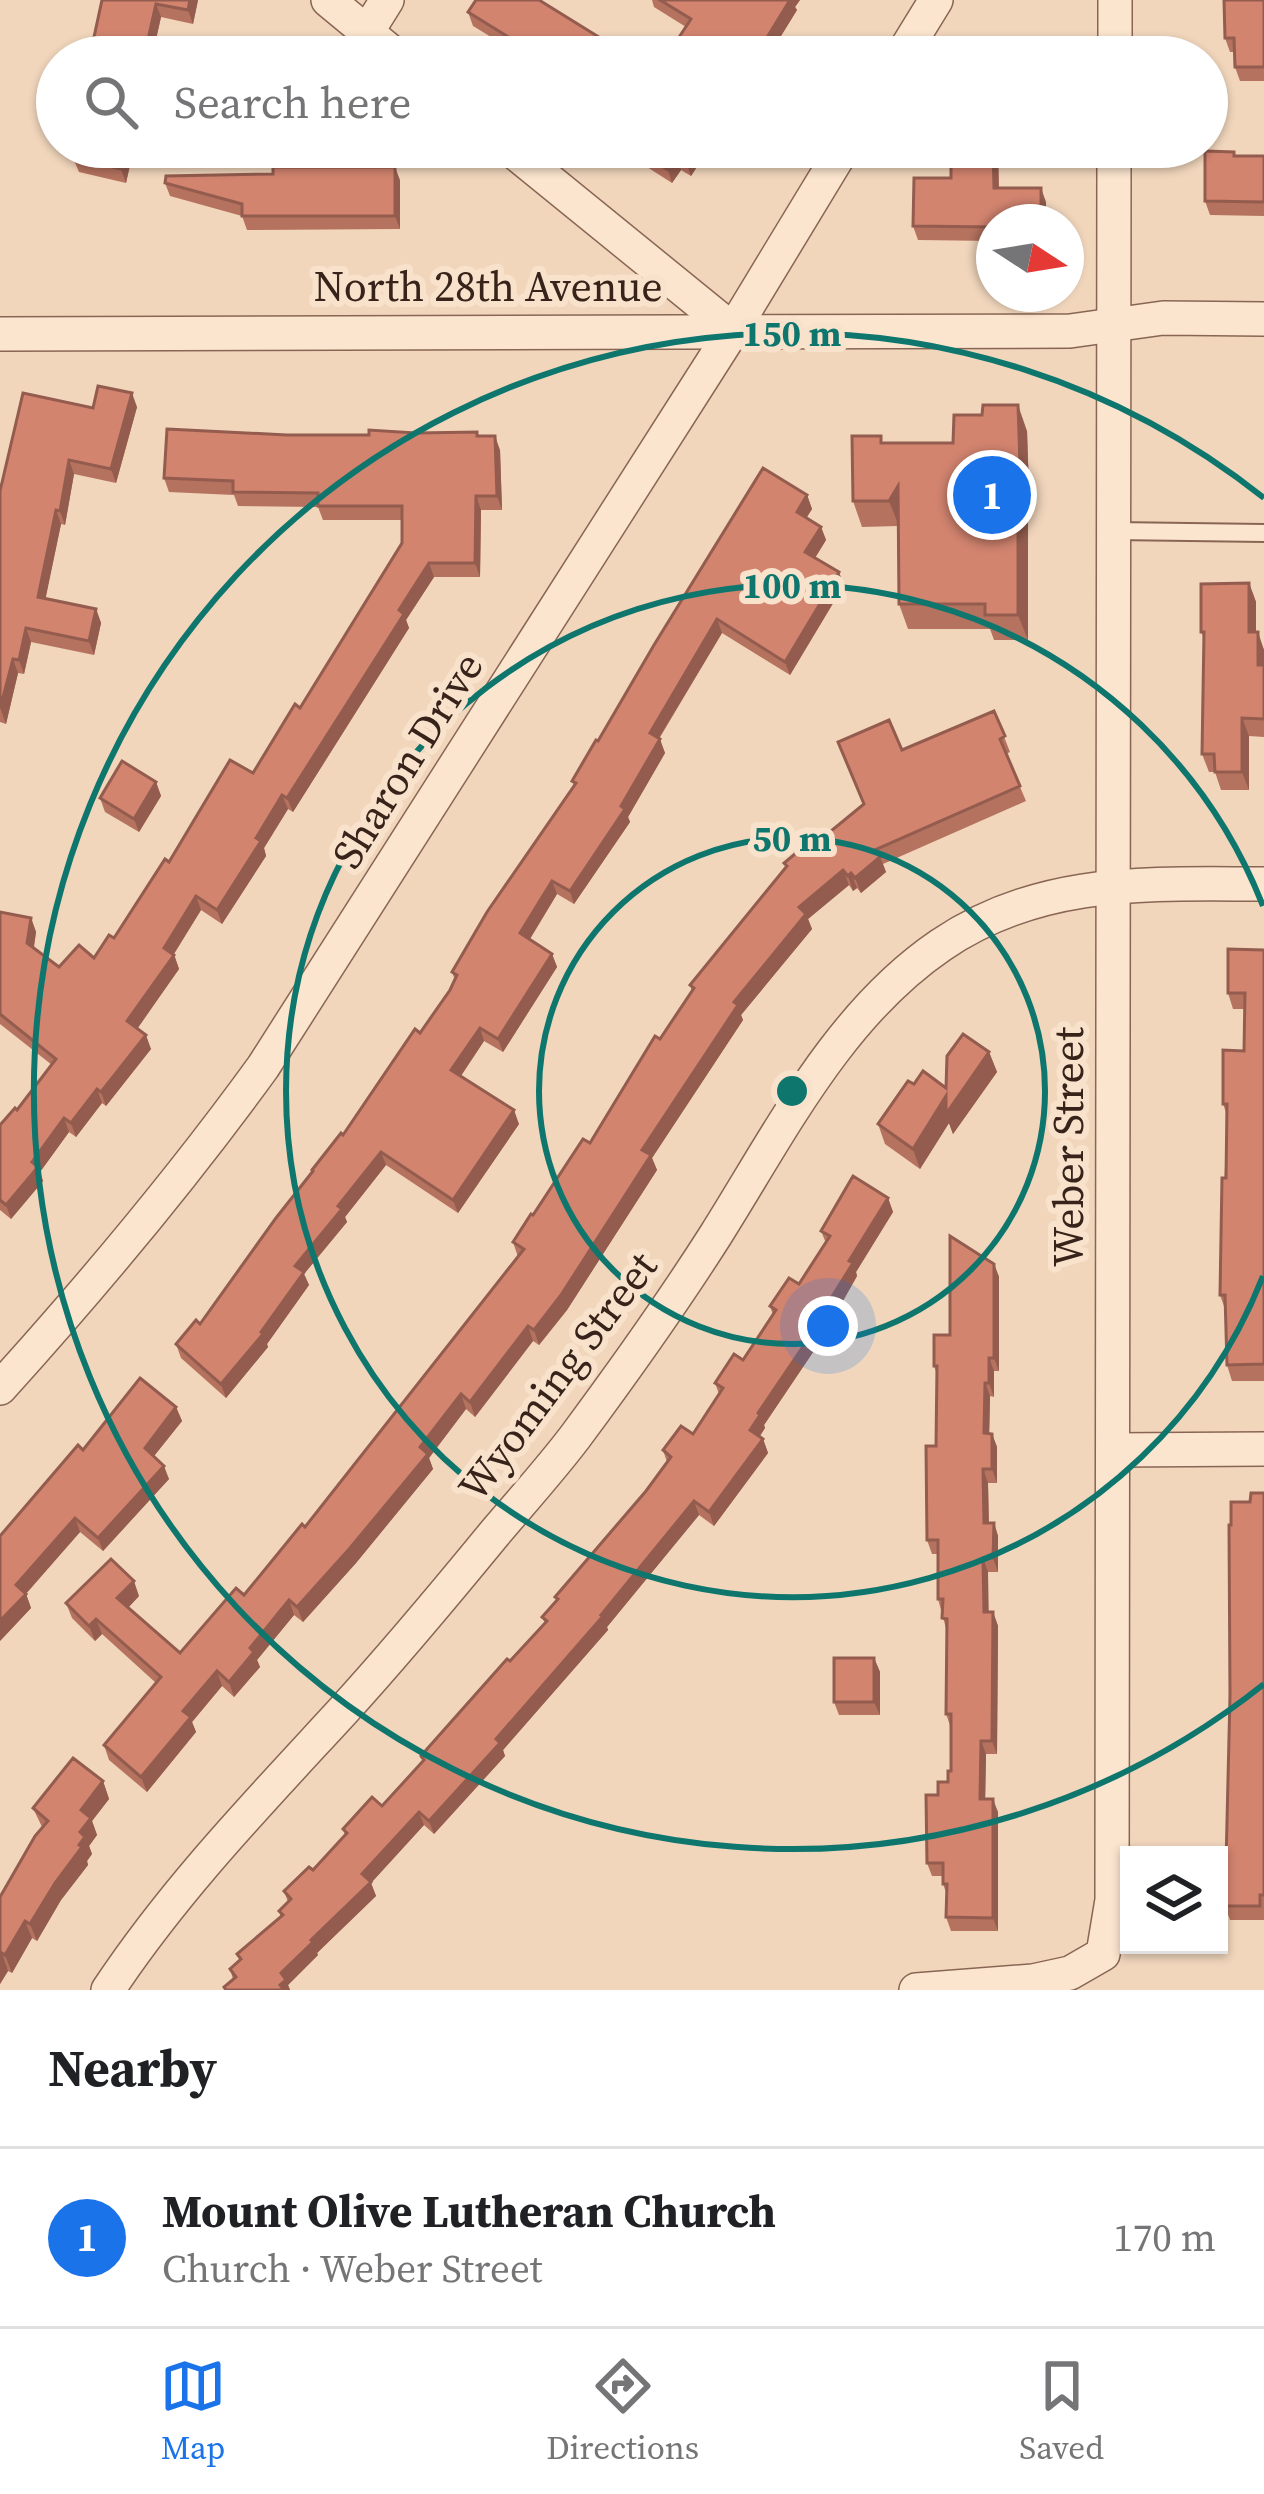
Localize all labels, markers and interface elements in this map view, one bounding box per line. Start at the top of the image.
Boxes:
search box [36,36,1228,168]
icon: search [78,69,144,135]
text: Search here [174,71,411,133]
north arrow [976,204,1084,312]
street label: North 28th Avenue [313,257,663,315]
text: 150 m [743,309,841,358]
pin: 1 [953,450,1031,540]
text: 100 m [743,561,841,610]
street label: Sharon Drive [318,641,496,879]
text: 50 m [752,814,832,863]
street label: Weber Street [1039,1027,1097,1267]
centre of rings [771,1070,813,1112]
street label: Wyoming Street [444,1239,670,1513]
your location [798,1296,858,1356]
map controls [1120,1846,1228,1954]
button: layers [1120,1846,1228,1954]
text: Nearby [48,2033,217,2103]
text: Mount Olive Lutheran Church [162,2180,776,2242]
text: 1 [76,2211,98,2264]
text: 170 m [1113,2211,1216,2264]
text: Church · Weber Street [162,2242,542,2295]
tab: Map [160,2353,226,2470]
tab: Directions [546,2353,699,2470]
tab: Saved [1019,2353,1104,2470]

